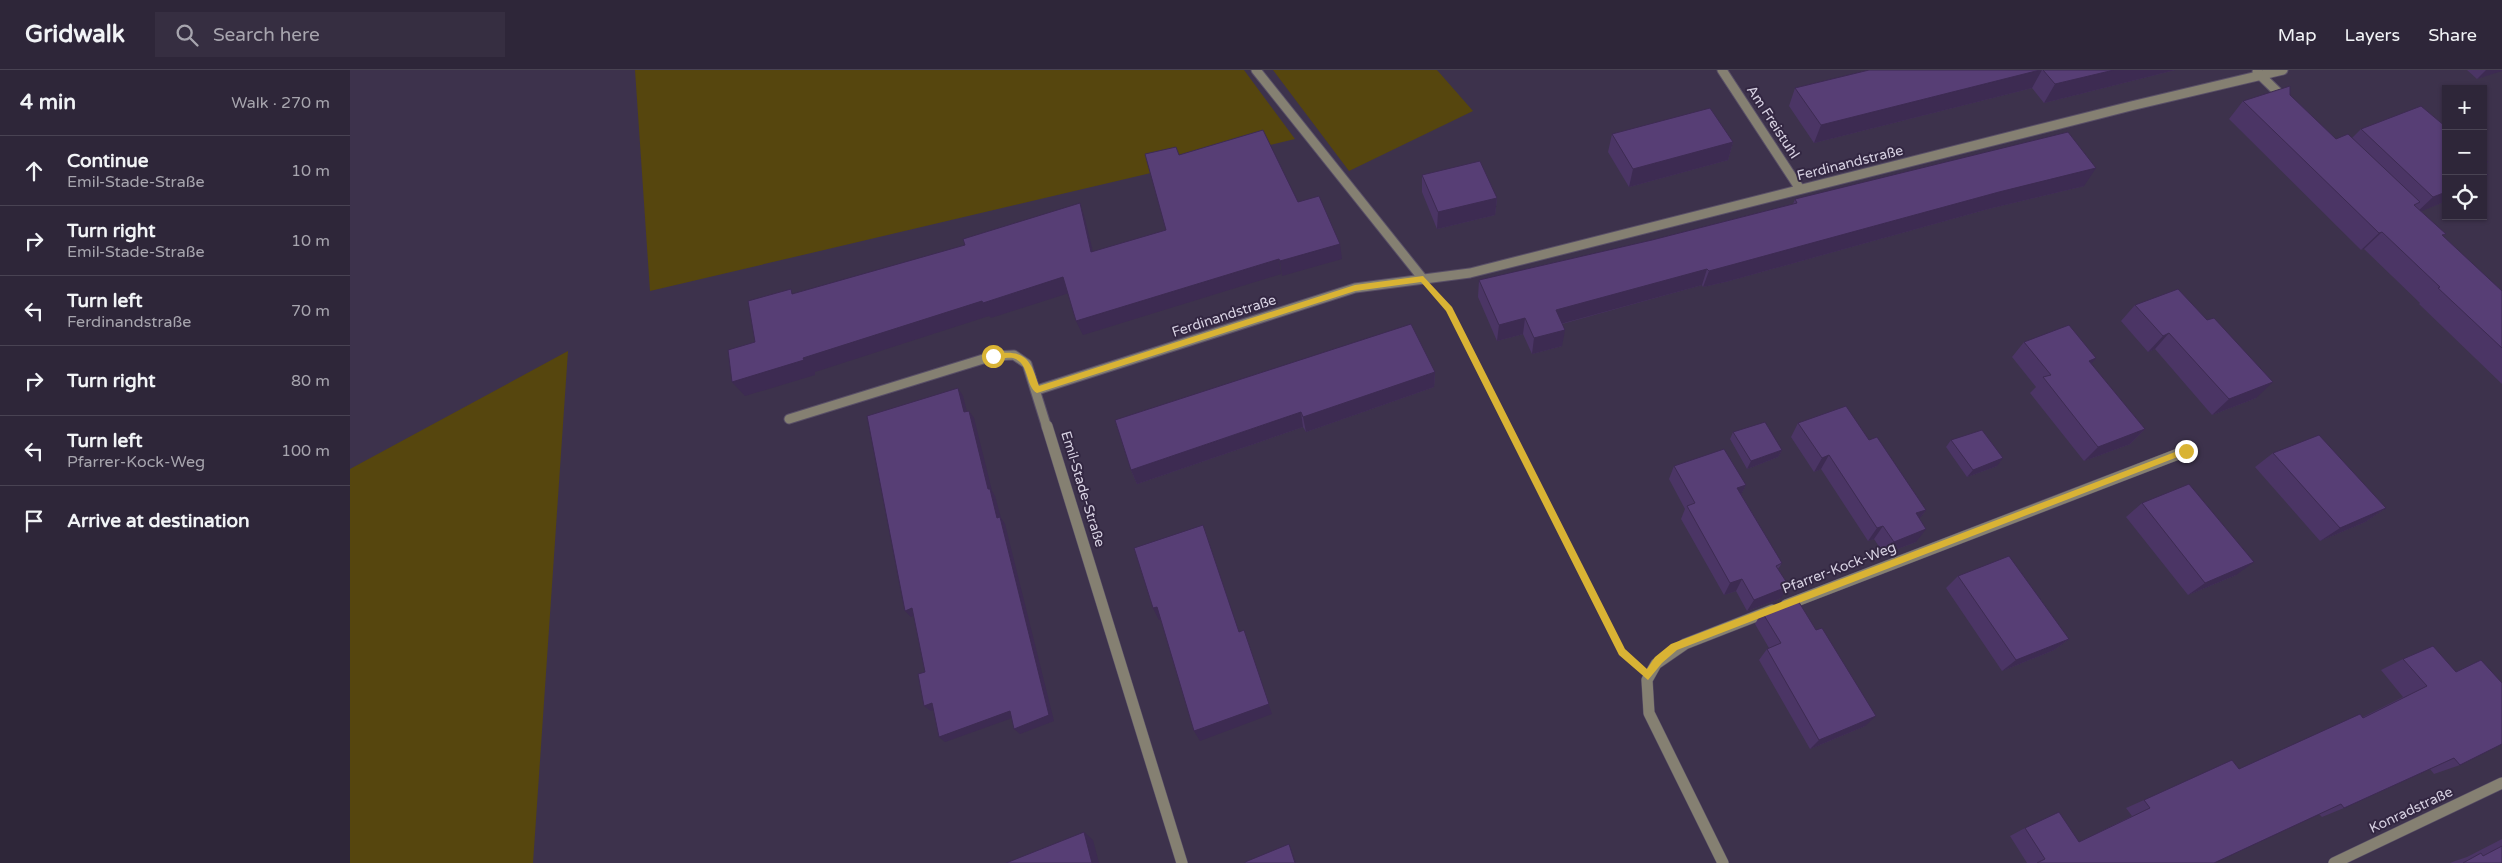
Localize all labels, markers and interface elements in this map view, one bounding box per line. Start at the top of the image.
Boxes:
search box [155,12,505,57]
text: Gridwalk [25,20,125,49]
icon: search [173,21,201,49]
text: Search here [213,24,320,46]
text: Map [2278,24,2317,46]
text: Layers [2345,24,2400,46]
text: Share [2428,24,2477,46]
street label: Am Freistuhl [1743,82,1803,162]
map controls [2442,85,2487,220]
button: + [2442,85,2487,130]
text: 4 min [20,90,76,115]
text: Walk · 270 m [231,93,330,113]
button: − [2442,130,2487,175]
street label: Ferdinandstraße [1795,142,1905,184]
text: Continue [67,150,149,172]
icon: ahead [20,157,48,185]
text: 10 m [291,161,330,181]
text: Emil-Stade-Straße [67,172,205,192]
button: locate [2442,175,2487,220]
text: Turn right [67,220,155,242]
icon: right [20,227,48,255]
text: 10 m [291,231,330,251]
text: Emil-Stade-Straße [67,242,205,262]
text: Turn left [67,290,143,312]
street label: Ferdinandstraße [1170,291,1278,341]
icon: left [20,297,48,325]
text: 70 m [291,301,330,321]
text: Ferdinandstraße [67,312,191,332]
route start [982,345,1005,368]
icon: right [20,367,48,395]
text: Turn right [67,370,155,392]
text: 80 m [291,371,330,391]
street label: Emil-Stade-Straße [1057,429,1109,549]
text: Turn left [67,430,143,452]
icon: left [20,437,48,465]
route end [2175,440,2198,463]
text: 100 m [281,441,330,461]
text: Pfarrer-Kock-Weg [67,452,205,472]
icon: arrive [20,507,48,535]
text: Arrive at destination [67,510,250,532]
street label: Pfarrer-Kock-Weg [1780,538,1898,598]
street label: Konradstraße [2367,783,2456,837]

